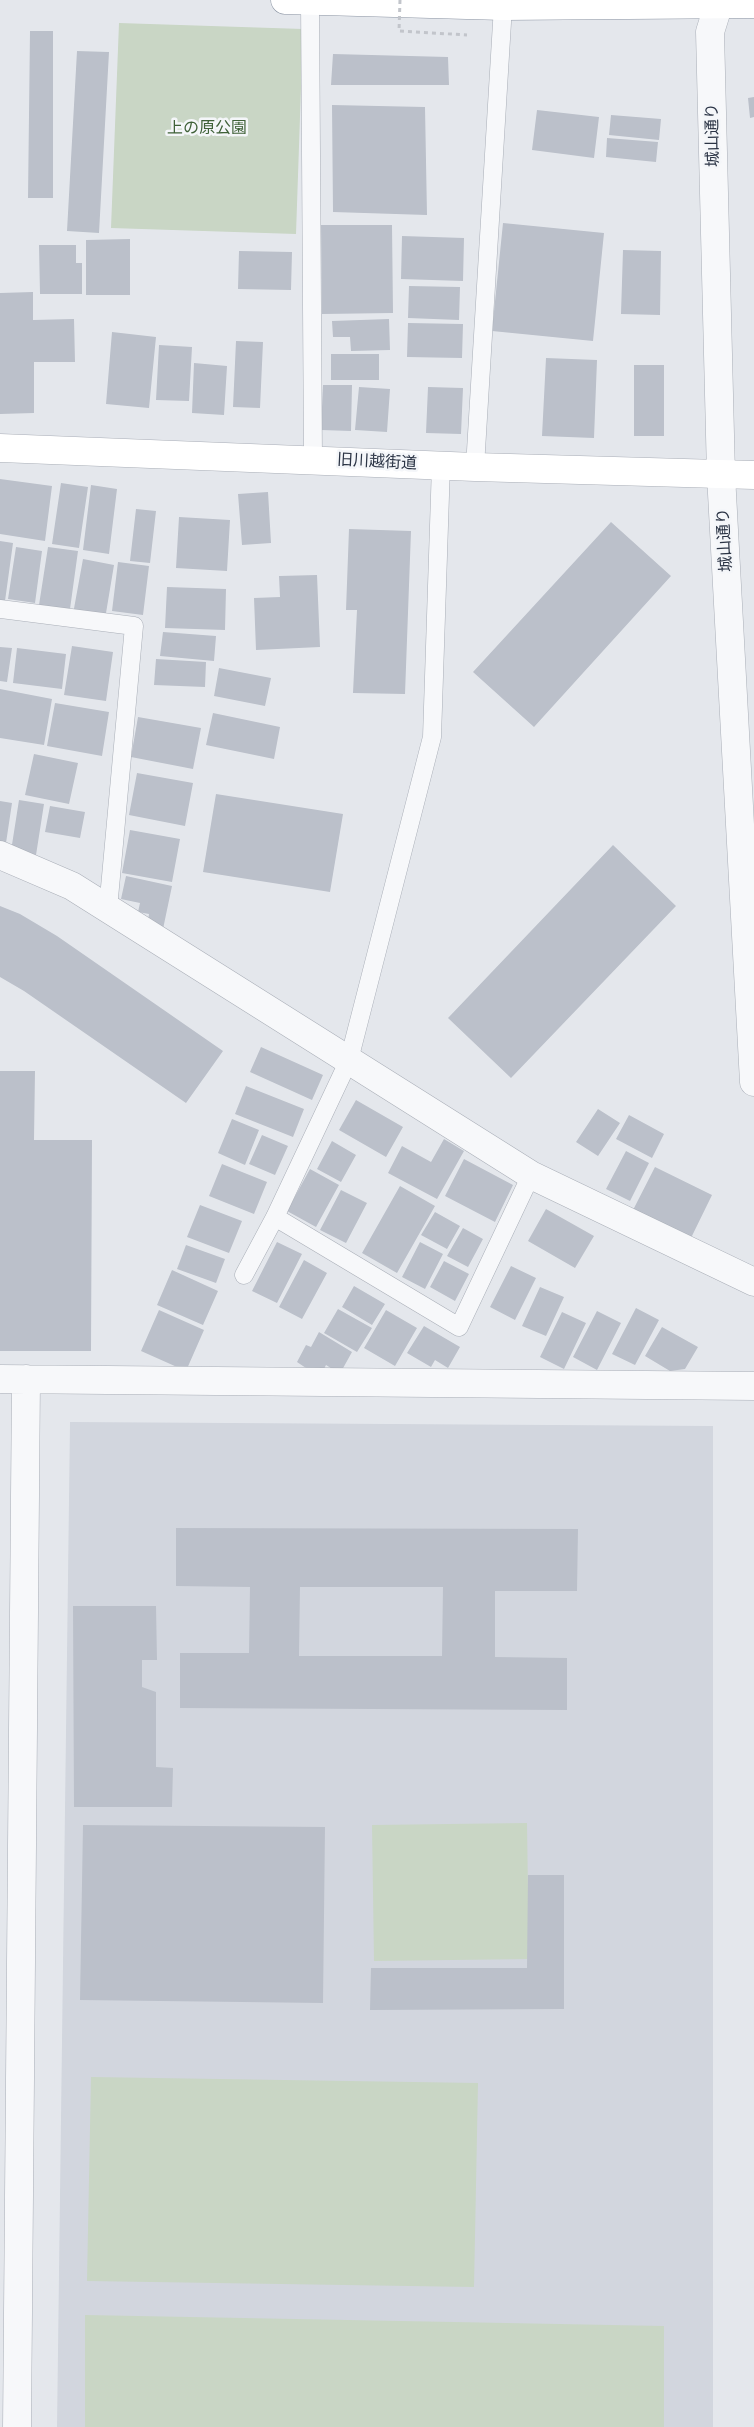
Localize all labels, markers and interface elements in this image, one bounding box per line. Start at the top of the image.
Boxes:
street label: 城山通り [703,103,723,167]
park label: 上の原公園 [167,119,247,139]
street label: 旧川越街道 [337,450,417,474]
street label: 城山通り [714,508,736,572]

